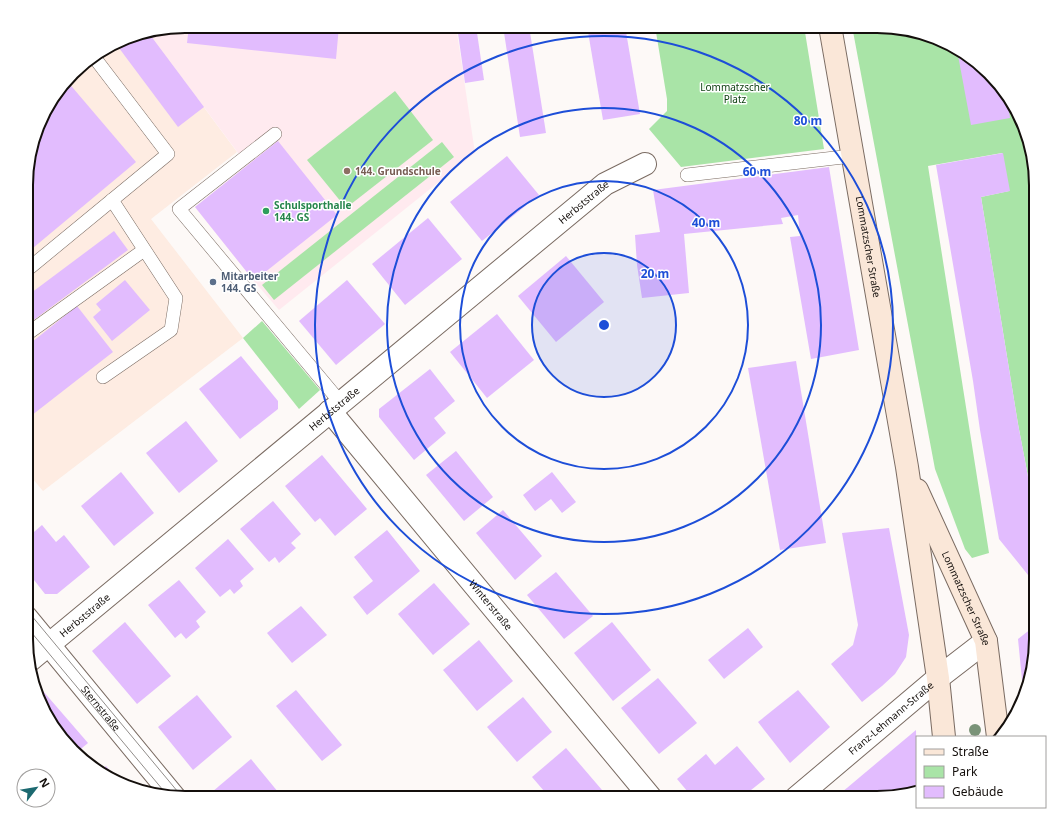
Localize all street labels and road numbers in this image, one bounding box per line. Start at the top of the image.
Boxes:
street label: Herbststraße [555,176,611,227]
street label: Lommatzscher Straße [853,195,884,299]
street label: Herbststraße [306,383,363,433]
street label: Lommatzscher Straße [939,549,994,647]
street label: Winterstraße [466,577,516,633]
street label: Herbststraße [56,590,113,640]
street label: Franz-Lehmann-Straße [845,678,936,758]
street label: Sternstraße [78,682,124,734]

